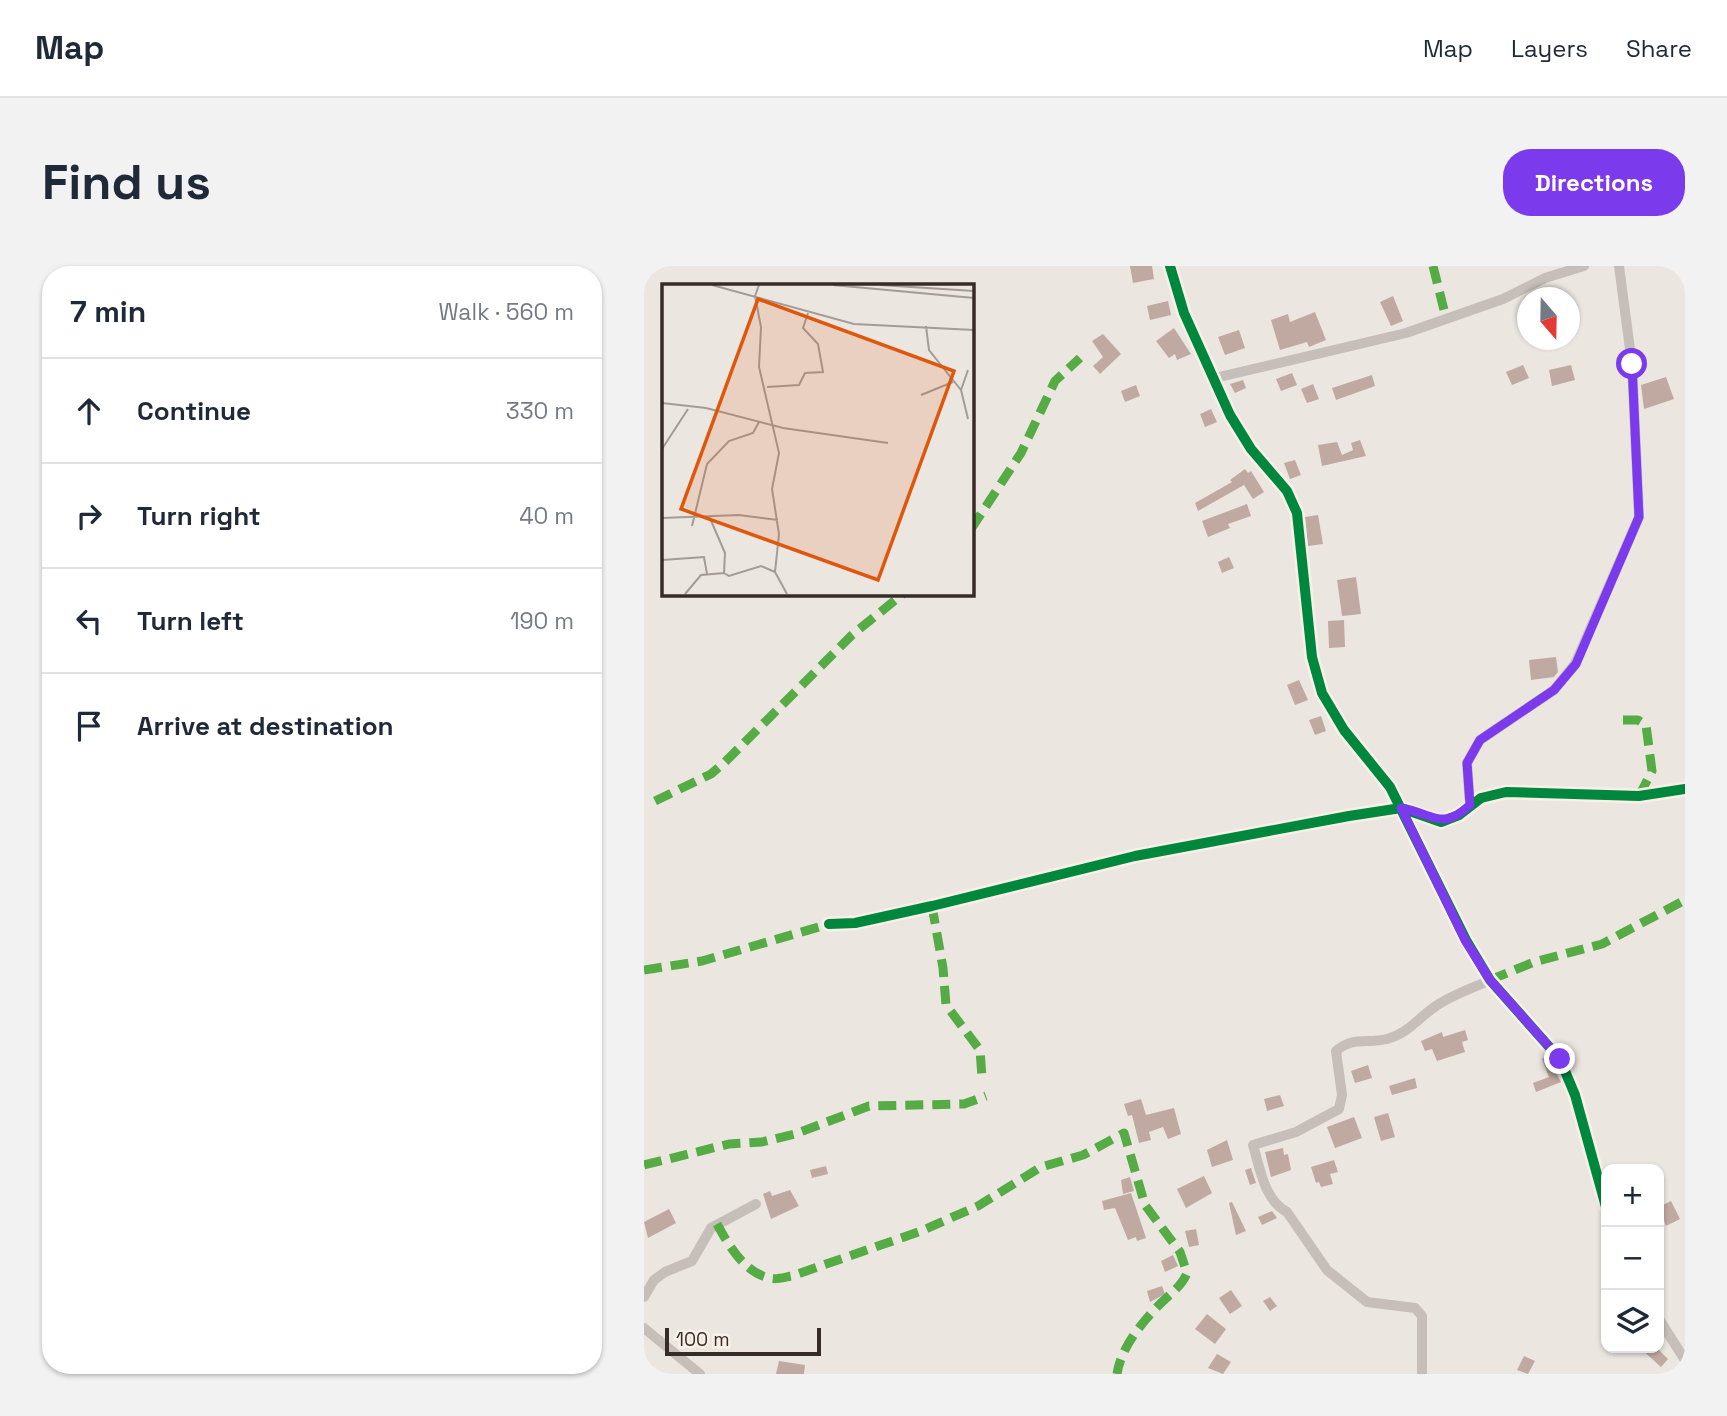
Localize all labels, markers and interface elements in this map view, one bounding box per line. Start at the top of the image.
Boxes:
text: Map [35,27,104,69]
text: Map [1423,33,1473,64]
text: Layers [1511,33,1588,64]
text: Share [1626,33,1692,64]
button: Directions [1503,149,1685,216]
text: Find us [42,151,211,213]
inset map [662,284,973,595]
north arrow [1517,287,1580,350]
text: 7 min [70,292,146,331]
text: Walk · 560 m [438,297,574,327]
route start [1616,348,1647,379]
icon: ahead [70,392,108,430]
text: Continue [137,394,251,428]
text: 330 m [506,396,574,426]
icon: right [70,497,108,535]
text: Turn right [137,499,261,533]
text: 40 m [519,501,574,531]
icon: left [70,602,108,640]
text: Turn left [137,604,244,638]
text: 190 m [510,606,574,636]
icon: arrive [70,707,108,745]
text: Arrive at destination [137,709,394,743]
route end [1544,1043,1575,1074]
map controls [1601,1164,1664,1353]
button: + [1601,1164,1664,1227]
button: − [1601,1227,1664,1290]
button: layers [1601,1290,1664,1353]
scale bar [665,1325,821,1357]
text: 100 m [676,1327,730,1352]

